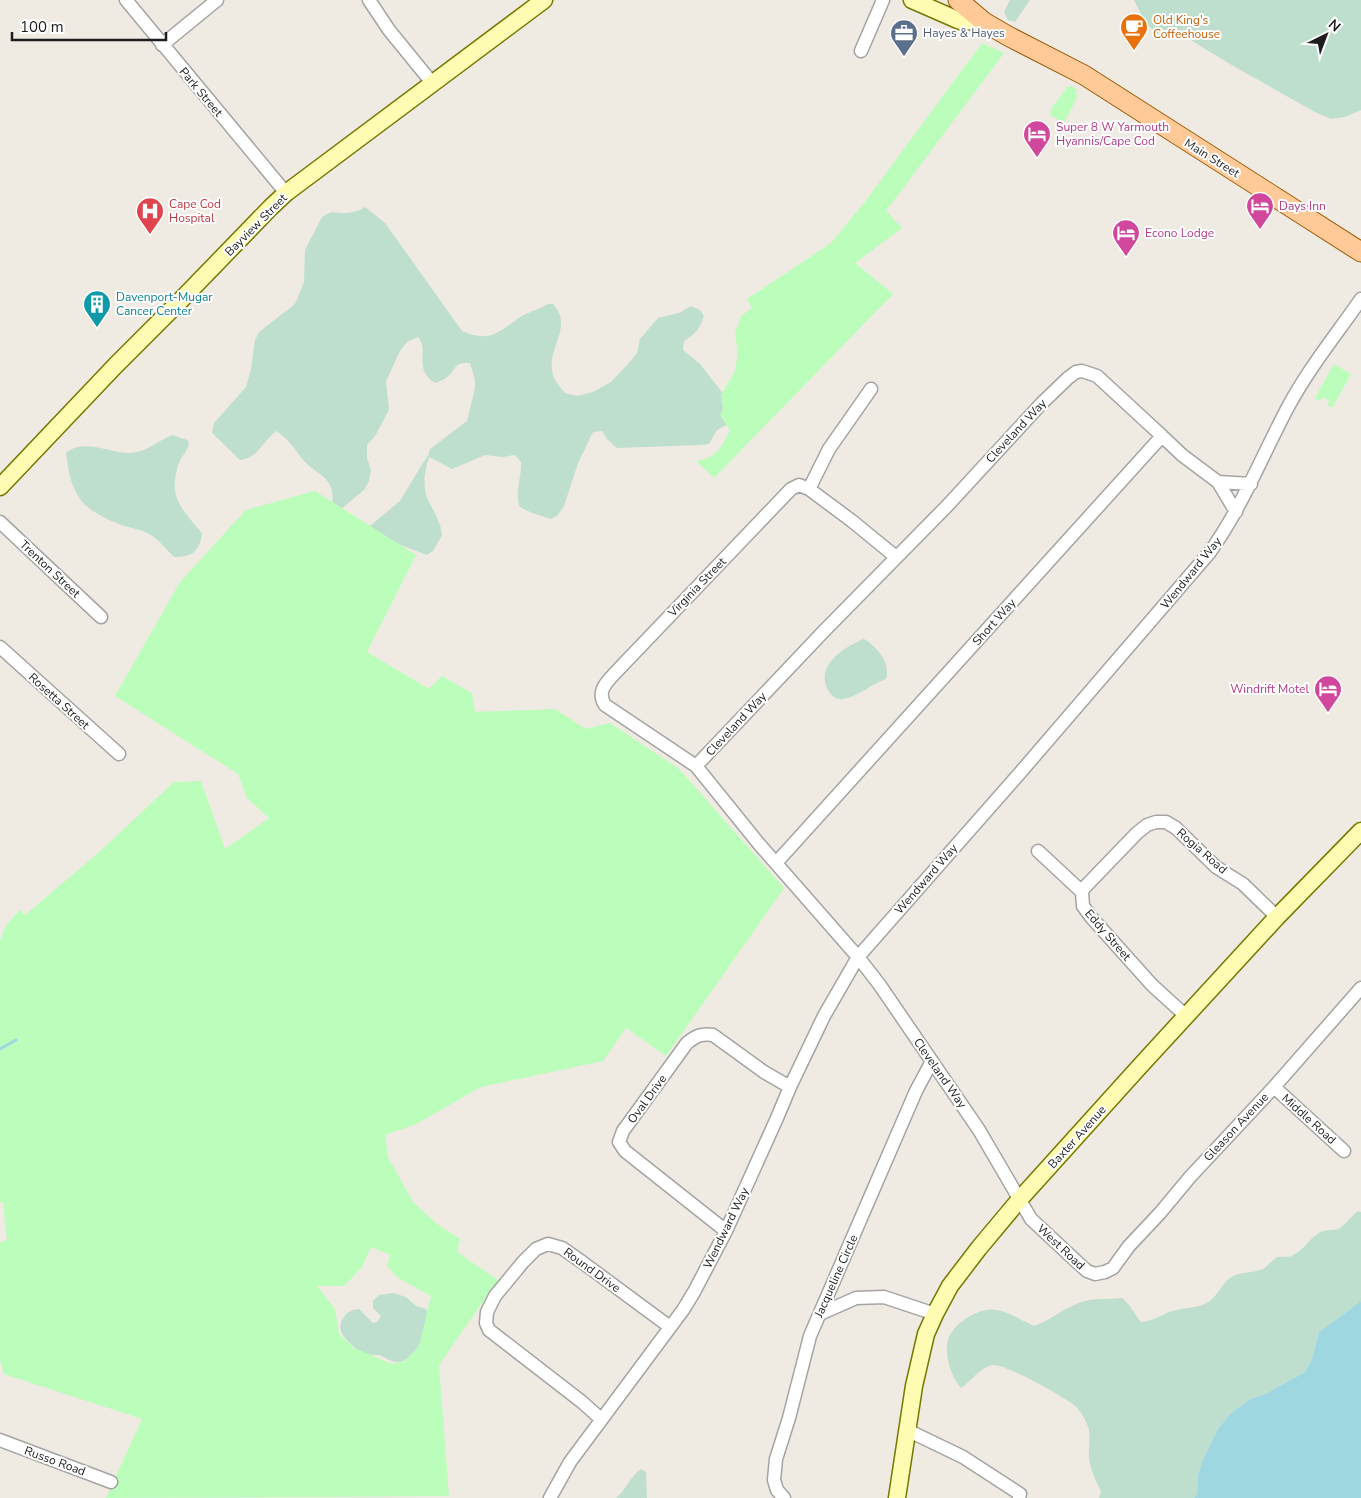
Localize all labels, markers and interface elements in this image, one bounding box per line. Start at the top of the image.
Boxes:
scale bar [12,10,166,42]
north arrow [1301,10,1351,60]
cafe icon: Old King's Coffeehouse [1119,12,1149,51]
place label: Old King's Coffeehouse [1153,12,1220,42]
text: N [1324,15,1345,36]
text: 100 m [20,17,64,37]
office icon: Hayes & Hayes [889,18,919,57]
place label: Hayes & Hayes [923,25,1005,41]
street label: Park Street [176,64,227,121]
hotel icon: Super 8 W Yarmouth Hyannis/Cape Cod [1022,119,1052,158]
place label: Super 8 W Yarmouth Hyannis/Cape Cod [1056,119,1169,149]
street label: Main Street [1181,135,1243,182]
street label: Bayview Street [221,190,291,260]
hotel icon: Days Inn [1245,191,1275,230]
hospital icon: Cape Cod Hospital [135,196,165,235]
place label: Cape Cod Hospital [169,196,221,226]
place label: Days Inn [1279,198,1326,214]
hotel icon: Econo Lodge [1111,218,1141,257]
place label: Econo Lodge [1145,225,1214,241]
building icon: Davenport-Mugar Cancer Center [82,289,112,328]
place label: Davenport-Mugar Cancer Center [116,289,213,319]
street label: Cleveland Way [982,395,1050,466]
street label: Wendward Way [1157,533,1226,612]
street label: Trenton Street [16,537,84,602]
street label: Virginia Street [664,553,730,621]
street label: Short Way [969,595,1020,649]
street label: Rosetta Street [25,669,94,733]
hotel icon: Windrift Motel [1313,674,1343,713]
place label: Windrift Motel [1230,681,1309,697]
street label: Cleveland Way [702,688,770,759]
street label: Rogia Road [1173,825,1231,877]
street label: Wendward Way [891,840,962,918]
street label: Eddy Street [1081,906,1135,965]
street label: Cleveland Way [910,1035,971,1112]
street label: Oval Drive [624,1071,670,1127]
street label: Gleason Avenue [1200,1089,1272,1165]
street label: Middle Road [1278,1090,1340,1148]
street label: Baxter Avenue [1044,1102,1110,1172]
street label: Wendward Way [699,1184,753,1271]
street label: West Road [1034,1221,1088,1273]
street label: Jacqueline Circle [810,1232,861,1321]
street label: Round Drive [560,1244,624,1296]
street label: Russo Road [22,1443,88,1479]

